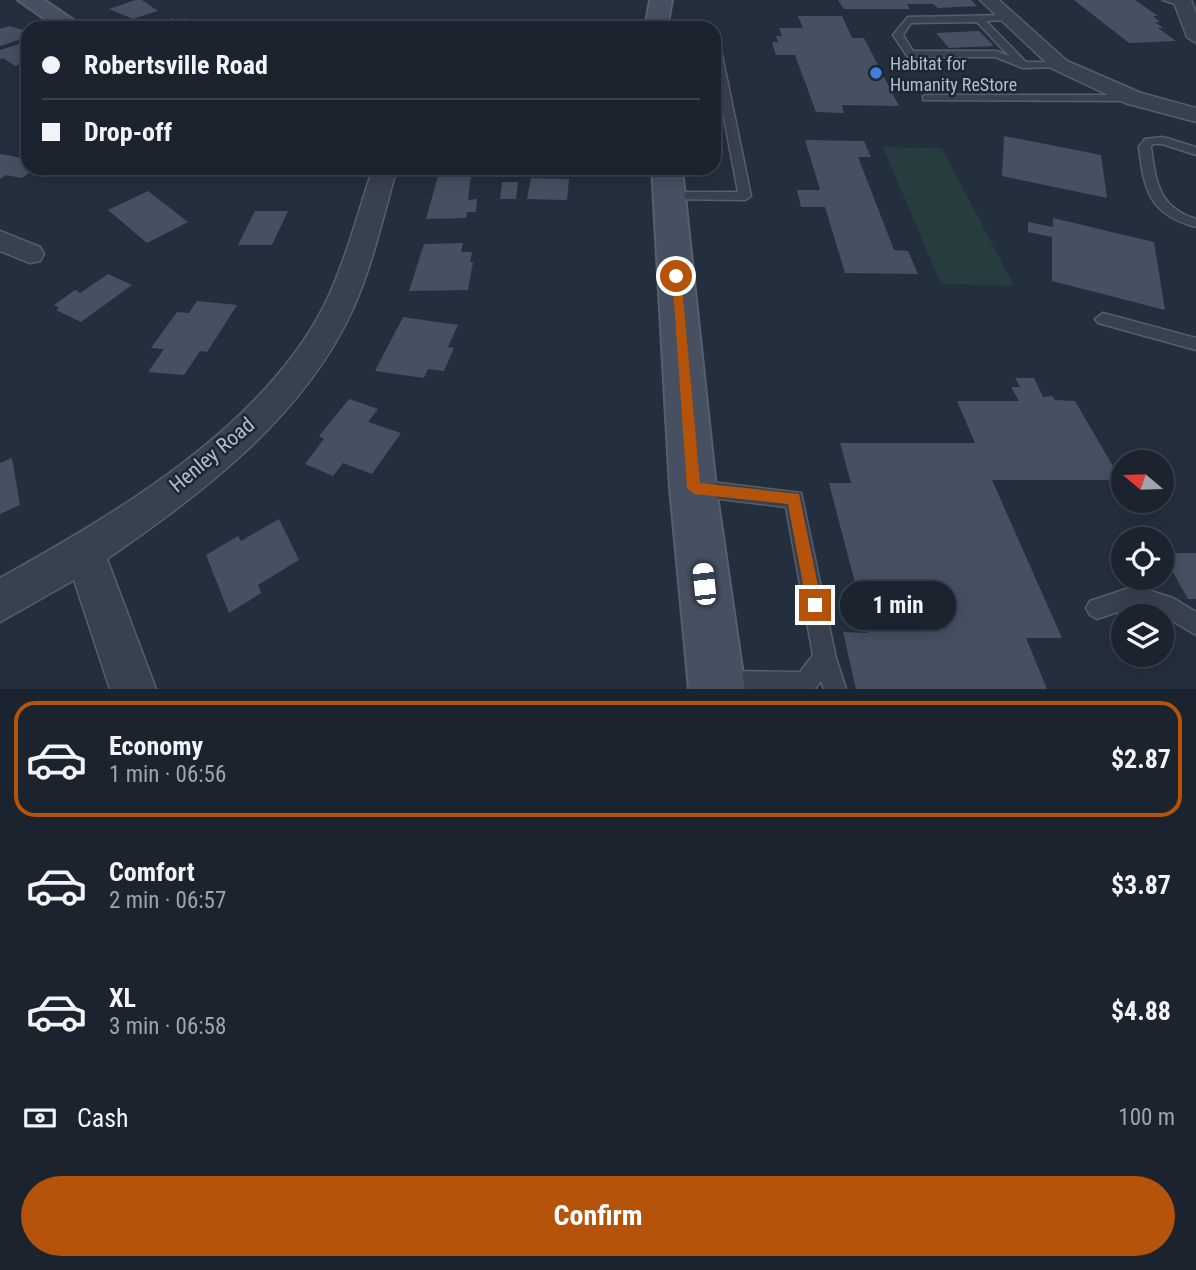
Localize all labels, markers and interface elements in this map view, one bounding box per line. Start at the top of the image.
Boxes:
text: Robertsville Road [84,50,268,80]
place label: Habitat for Humanity ReStore [890,53,1017,95]
marker: Habitat for Humanity ReStore [868,65,884,81]
text: Drop-off [84,117,172,147]
route start [660,260,692,292]
street label: Henley Road [165,413,259,497]
north arrow [1111,450,1174,513]
map controls [1111,450,1174,667]
button: locate [1111,527,1174,590]
car [692,562,717,606]
callout: 1 min [840,580,955,630]
route end [799,589,831,621]
text: 1 min [872,592,924,619]
button: layers [1111,604,1174,667]
icon: car [25,728,88,791]
text: Economy [109,731,203,761]
text: $2.87 [1111,744,1171,774]
text: 1 min · 06:56 [109,761,226,788]
icon: car [25,854,88,917]
text: Comfort [109,857,195,887]
text: $3.87 [1111,870,1171,900]
text: 2 min · 06:57 [109,887,226,914]
icon: car [25,980,88,1043]
text: XL [109,983,136,1013]
text: $4.88 [1111,996,1171,1026]
text: 3 min · 06:58 [109,1013,226,1040]
icon: cash [21,1099,59,1137]
text: Cash [77,1103,129,1133]
text: 100 m [1118,1104,1175,1131]
button: Confirm [21,1176,1175,1256]

